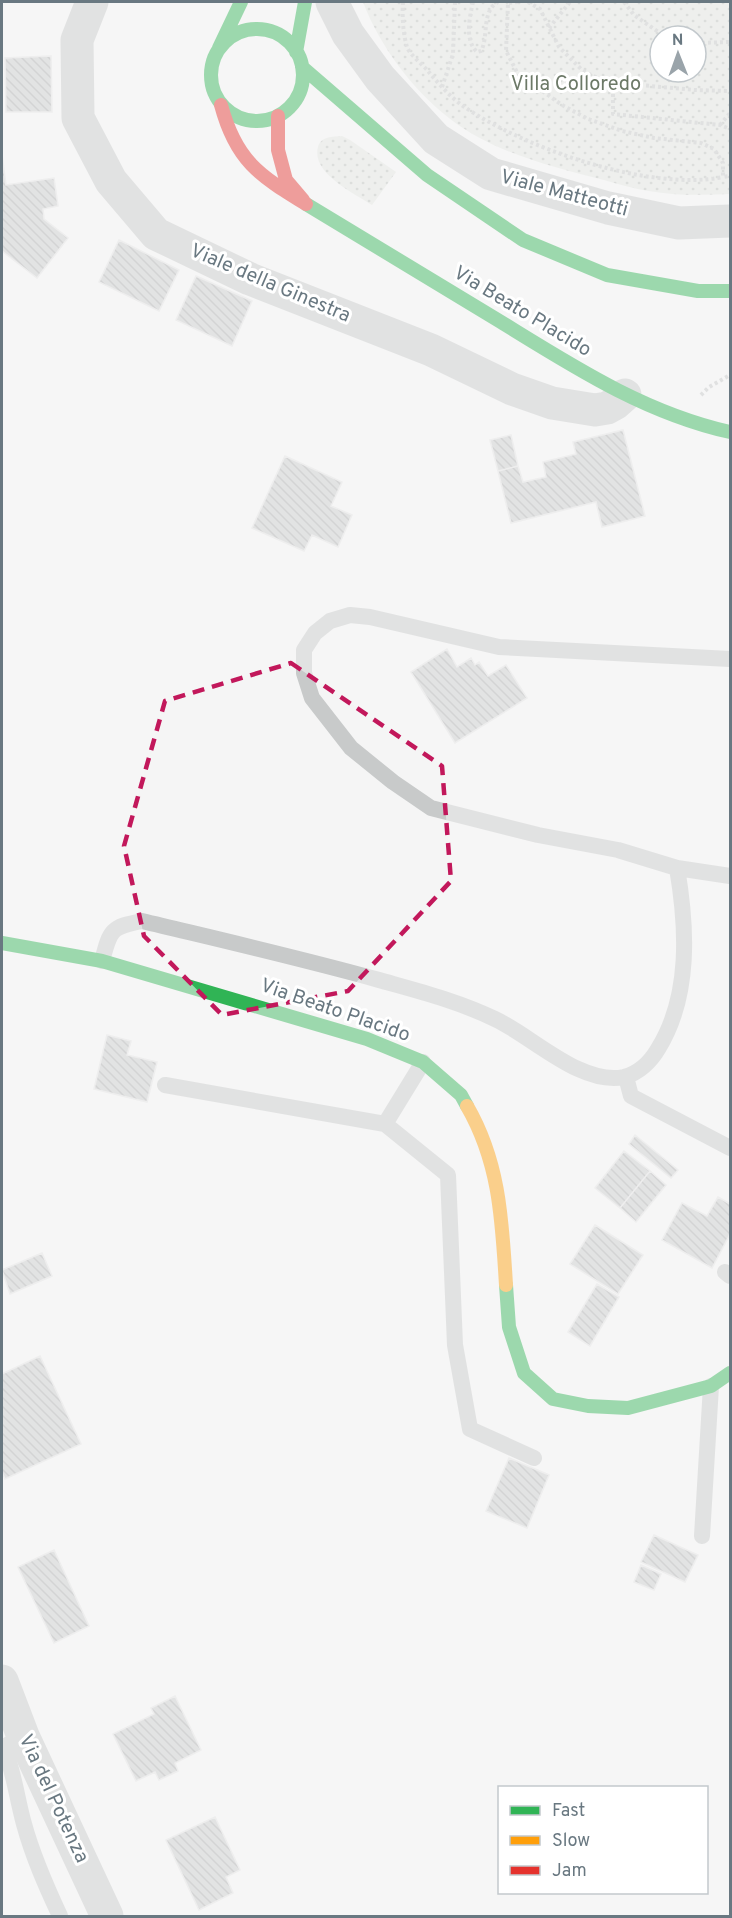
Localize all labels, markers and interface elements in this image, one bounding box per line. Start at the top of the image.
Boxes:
north arrow [648,24,708,84]
text: N [672,31,684,51]
park label: Villa Colloredo [511,72,641,98]
street label: Viale Matteotti [497,164,631,224]
street label: Viale della Ginestra [186,238,354,330]
street label: Via Beato Placido [448,260,596,364]
street label: Via Beato Placido [257,973,413,1049]
street label: Via del Potenza [12,1730,94,1868]
legend [498,1786,708,1894]
text: Fast [552,1800,585,1823]
text: Slow [552,1830,590,1853]
text: Jam [552,1860,587,1883]

